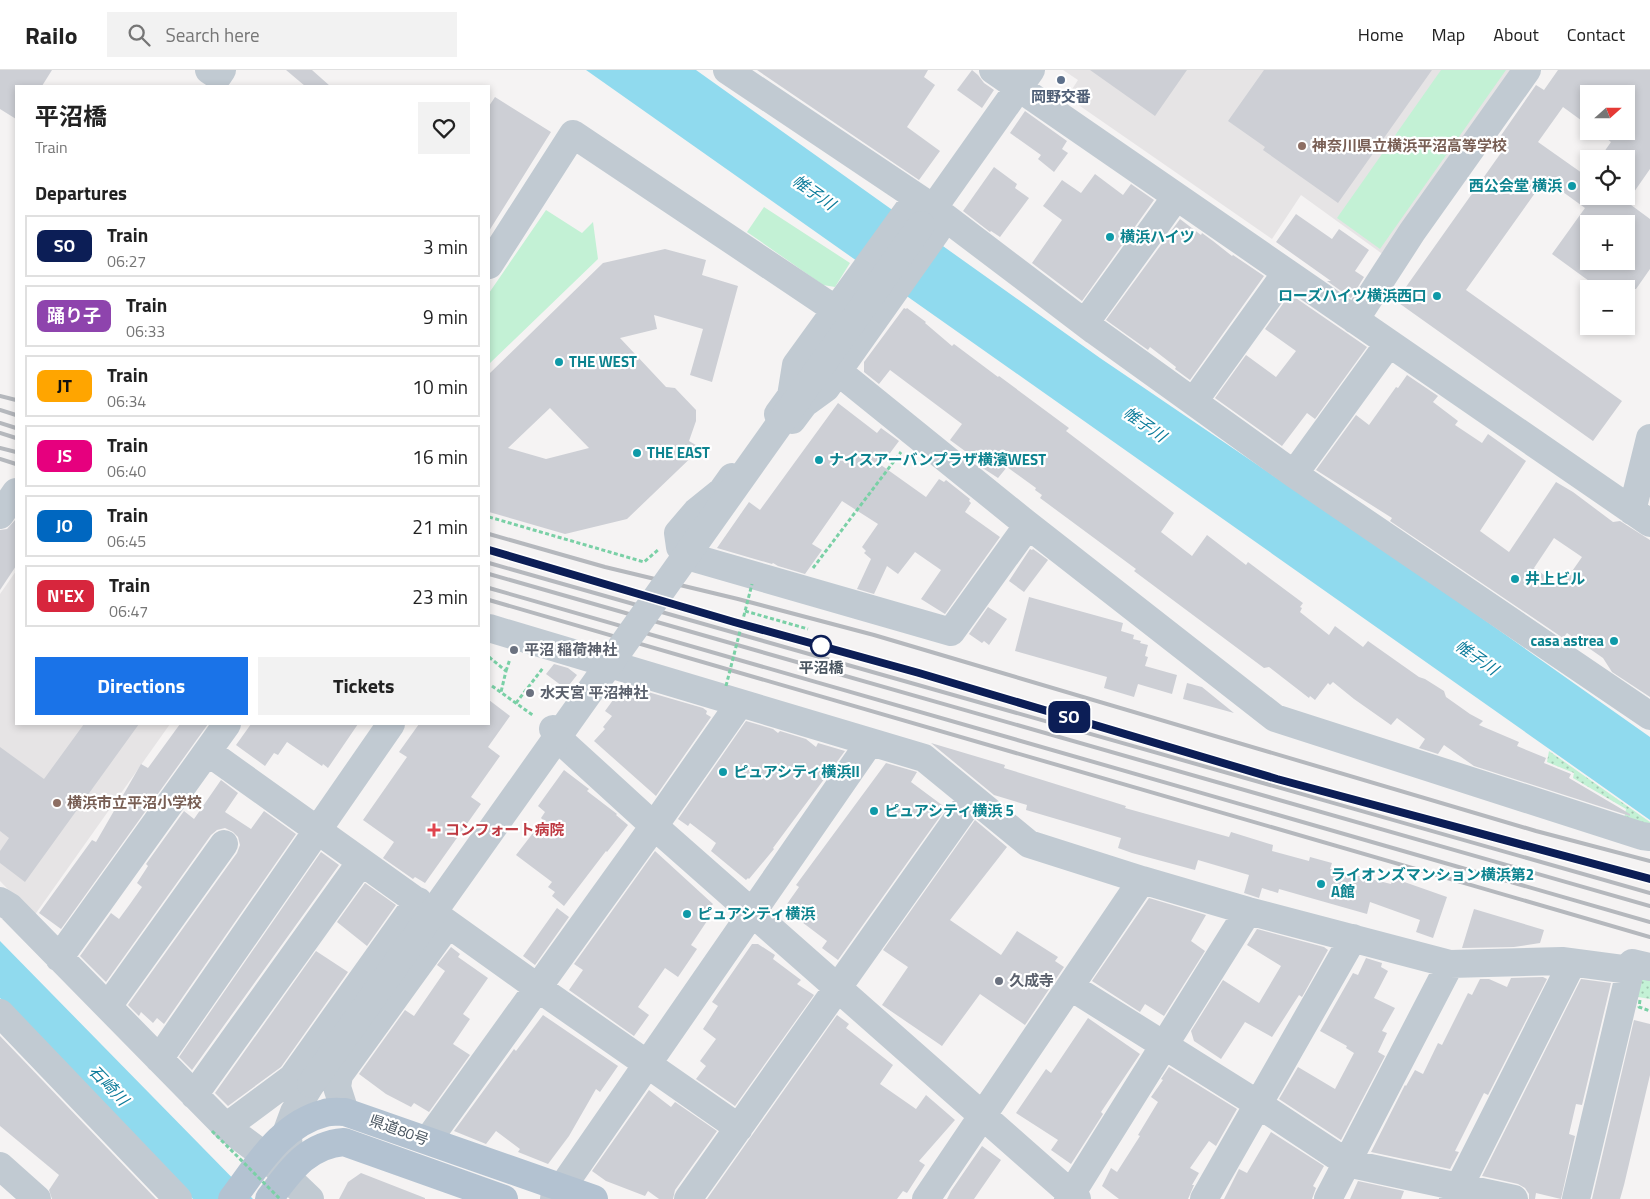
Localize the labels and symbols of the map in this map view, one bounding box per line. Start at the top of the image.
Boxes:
marker: 岡野交番 [1055,74,1067,86]
place label: 岡野交番 [1031,85,1091,108]
north arrow [1580,85,1635,140]
place label: 神奈川県立横浜平沼高等学校 [1311,134,1507,157]
marker: 神奈川県立横浜平沼高等学校 [1296,140,1308,152]
water label: 帷子川 [787,168,842,217]
place label: 西公会堂 横浜 [1469,174,1563,197]
marker: 西公会堂 横浜 [1566,180,1578,192]
place label: 横浜ハイツ [1120,225,1195,248]
marker: 横浜ハイツ [1104,231,1116,243]
place label: ローズハイツ横浜西口 [1278,284,1427,307]
marker: ローズハイツ横浜西口 [1431,290,1443,302]
place label: THE WEST [569,350,637,373]
marker: THE WEST [553,356,565,368]
water label: 帷子川 [1118,400,1173,449]
place label: THE EAST [647,441,710,464]
marker: THE EAST [631,447,643,459]
place label: ナイスアーバンプラザ横濱WEST [829,448,1046,471]
marker: ナイスアーバンプラザ横濱WEST [813,454,825,466]
place label: 井上ビル [1525,567,1585,590]
marker: 井上ビル [1509,573,1521,585]
place label: casa astrea [1530,629,1604,652]
water label: 帷子川 [1450,633,1505,682]
marker: 平沼橋 [810,635,832,657]
marker: casa astrea [1608,635,1620,647]
place label: 平沼 稲荷神社 [524,638,617,661]
marker: 平沼 稲荷神社 [508,644,520,656]
place label: 平沼橋 [798,656,844,679]
place label: 水天宮 平沼神社 [540,681,648,704]
marker: 水天宮 平沼神社 [524,687,536,699]
line badge: SO [1046,701,1092,733]
place label: ピュアシティ横浜II [733,760,860,783]
marker: ピュアシティ横浜II [717,766,729,778]
place label: 横浜市立平沼小学校 [67,791,202,814]
marker: 横浜市立平沼小学校 [51,797,63,809]
place label: ピュアシティ横浜 5 [884,799,1014,822]
marker: ピュアシティ横浜 5 [868,805,880,817]
place label: コンフォート病院 [445,818,565,841]
marker: コンフォート病院 [427,823,441,837]
place label: ライオンズマンション横浜第2 A館 [1331,863,1534,903]
marker: ライオンズマンション横浜第2 A館 [1315,878,1327,890]
place label: ピュアシティ横浜 [697,902,816,925]
marker: ピュアシティ横浜 [681,908,693,920]
place label: 久成寺 [1009,969,1054,992]
marker: 久成寺 [993,975,1005,987]
water label: 石崎川 [84,1059,136,1112]
street label: 県道80号 [366,1108,432,1151]

